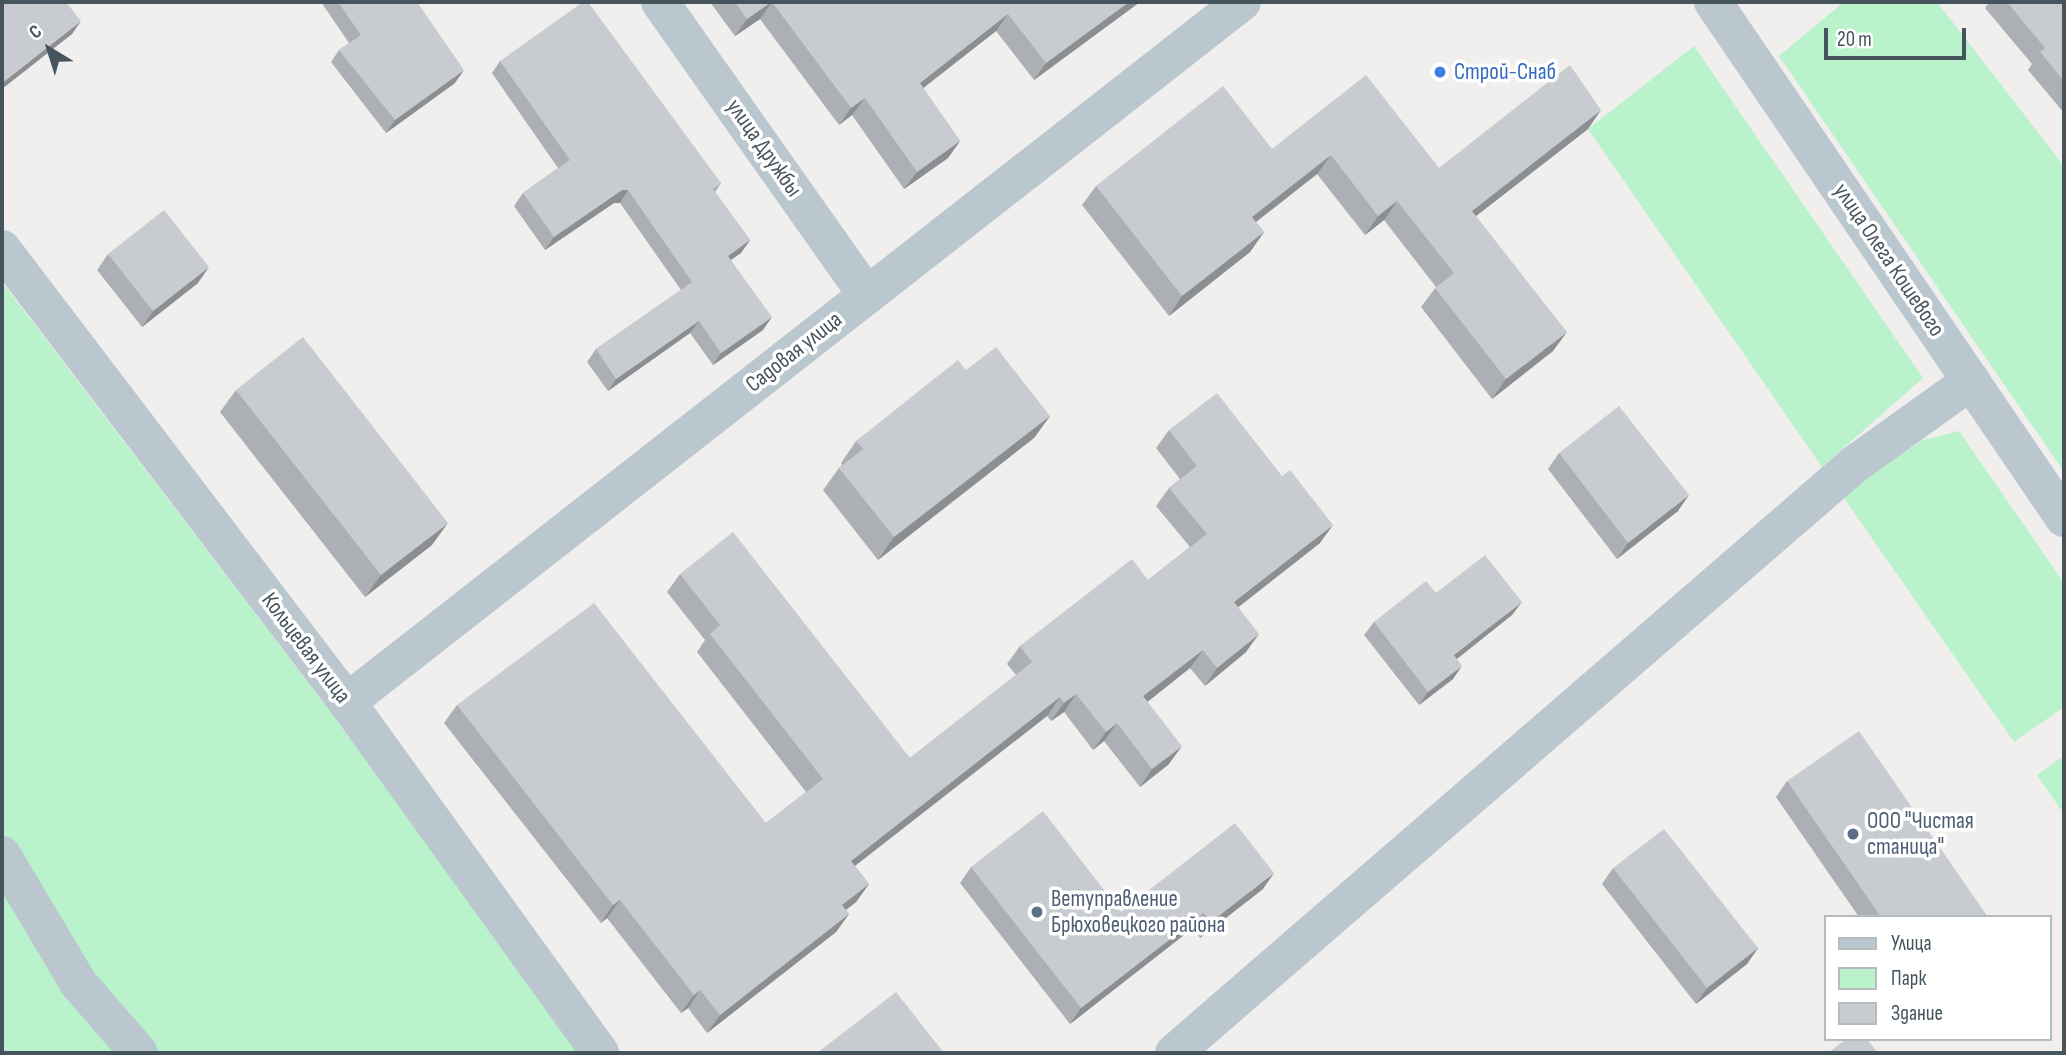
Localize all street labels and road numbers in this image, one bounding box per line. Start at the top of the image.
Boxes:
street label: улица Дружбы [720,94,808,202]
street label: улица Олега Кошевого [1828,178,1950,342]
street label: Садовая улица [740,306,848,398]
street label: Кольцевая улица [255,587,357,709]

